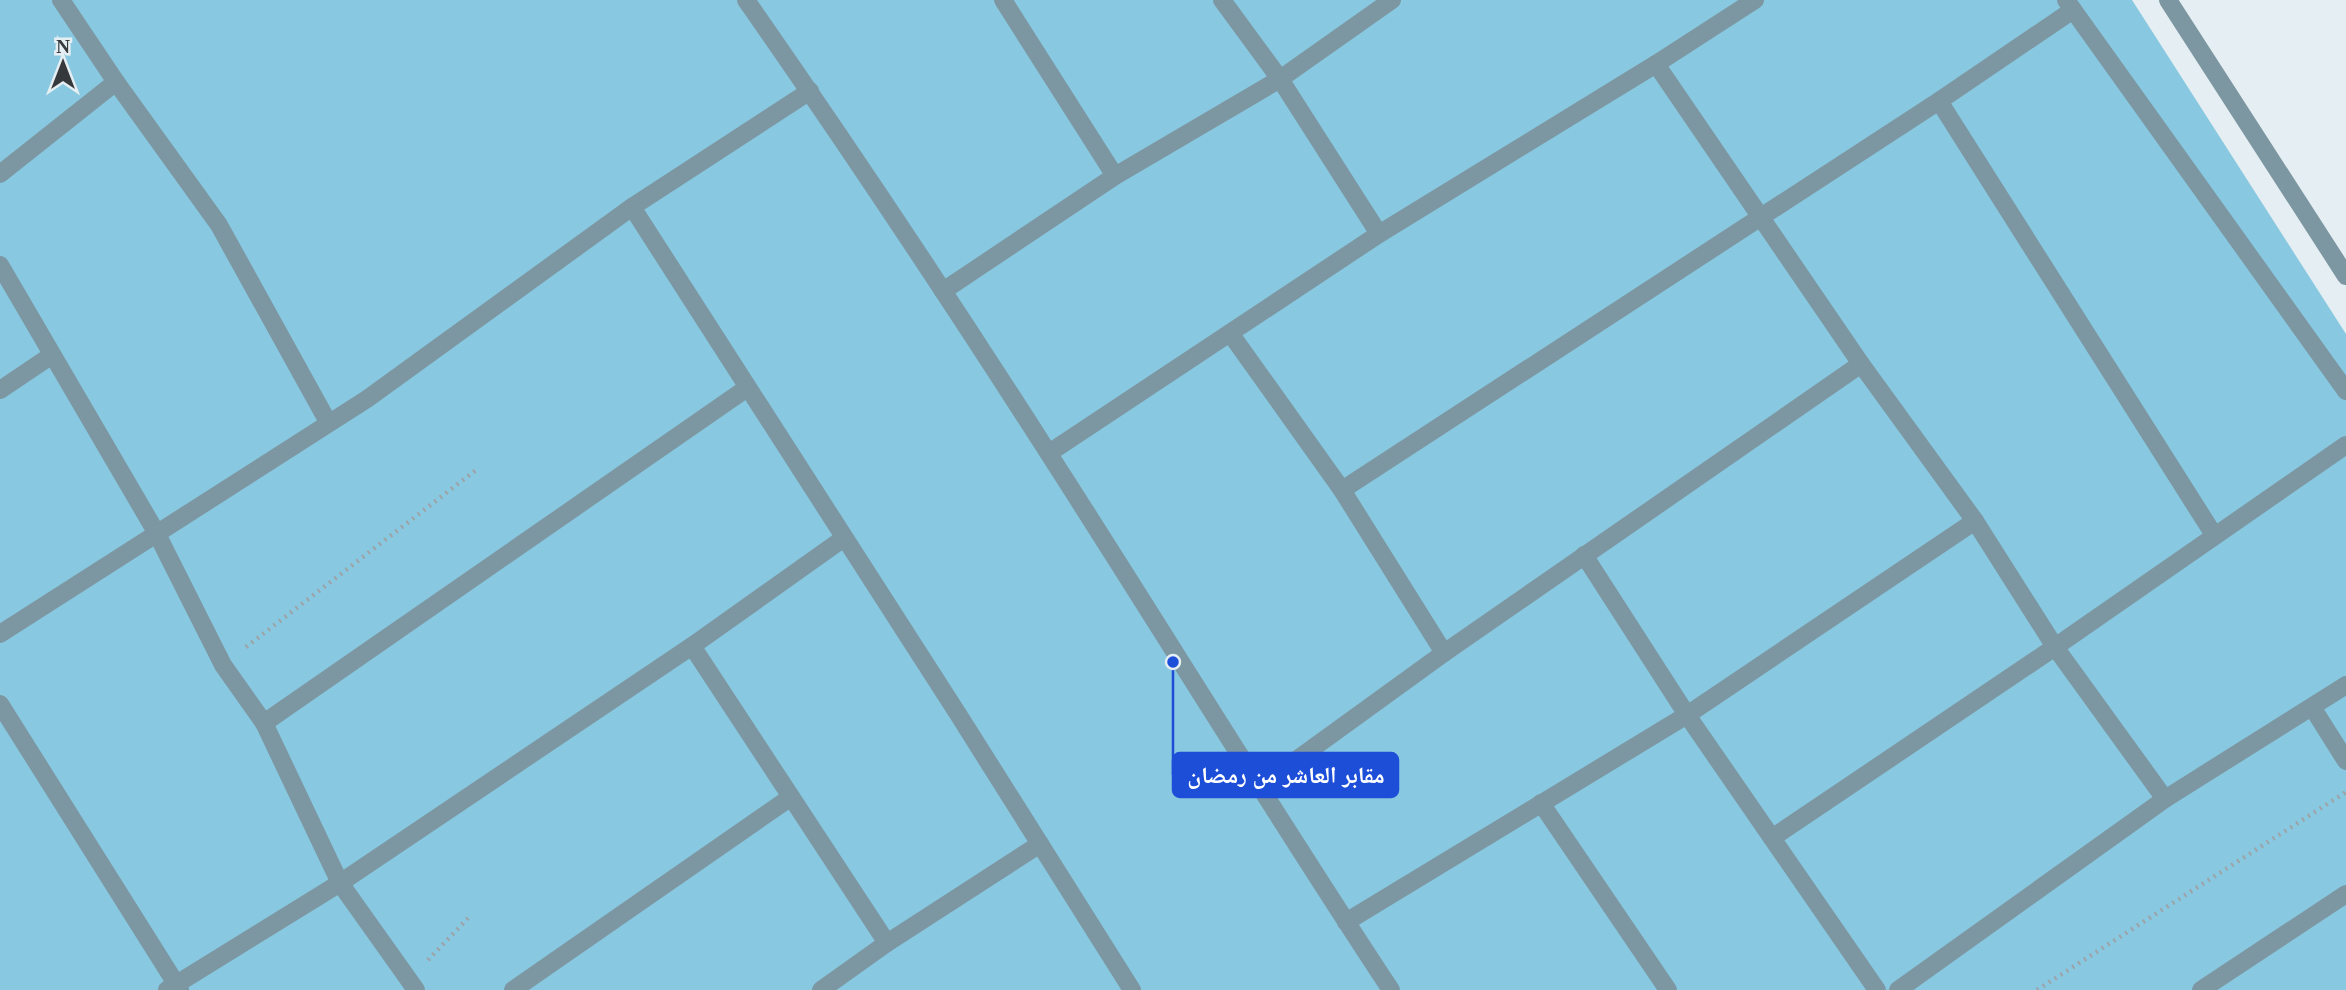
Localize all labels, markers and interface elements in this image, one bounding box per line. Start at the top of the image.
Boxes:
north arrow [28,28,98,98]
text: N [56,36,70,57]
callout: مقابر العاشر من رمضان [1173,753,1398,797]
text: مقابر العاشر من رمضان [1187,763,1385,789]

